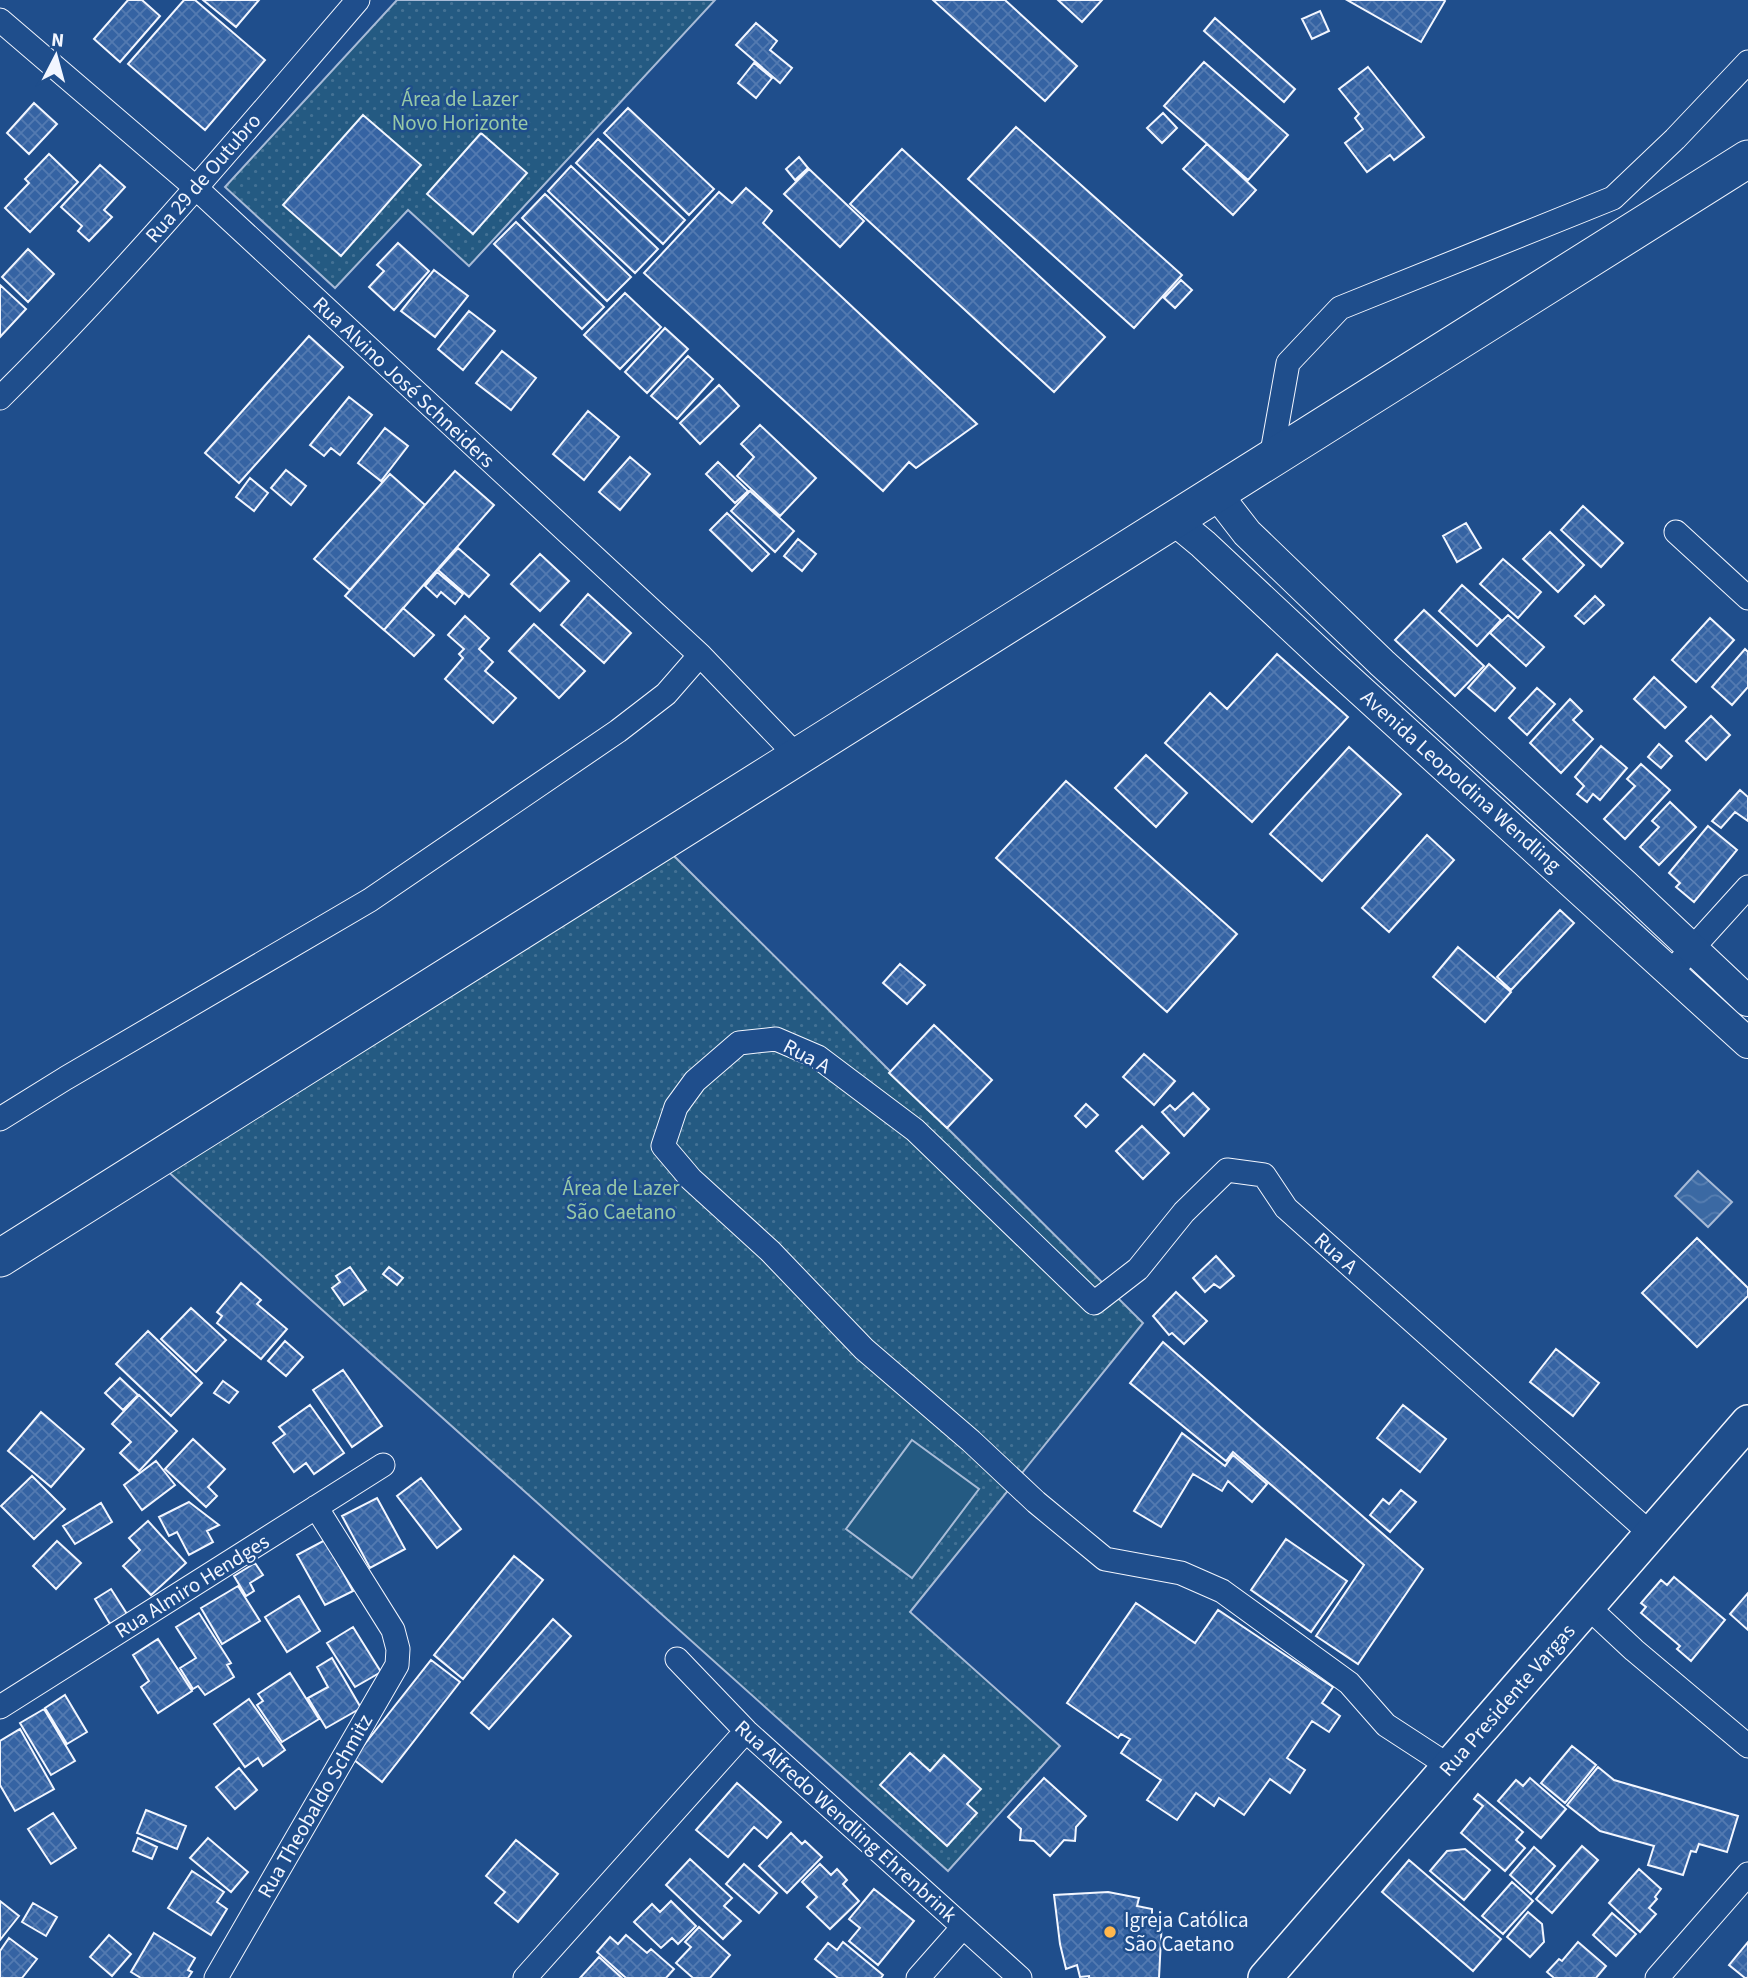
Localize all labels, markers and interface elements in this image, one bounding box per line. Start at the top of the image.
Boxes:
north arrow [21,21,91,91]
text: N [50,26,65,55]
park label: Área de Lazer Novo Horizonte [392,84,528,138]
street label: Rua 29 de Outubro [138,106,268,250]
street label: Rua Alvino José Schneiders [306,289,502,475]
street label: Avenida Leopoldina Wendling [1354,683,1568,880]
street label: Rua A [778,1031,836,1081]
park label: Área de Lazer São Caetano [563,1173,680,1227]
street label: Rua A [1308,1225,1365,1281]
street label: Rua Almiro Hendges [109,1526,275,1646]
street label: Rua Presidente Vargas [1432,1617,1582,1783]
street label: Rua Theobaldo Schmitz [250,1708,380,1904]
street label: Rua Alfredo Wendling Ehrenbrink [728,1713,964,1930]
place label: Igreja Católica São Caetano [1124,1905,1249,1959]
marker: Igreja Católica São Caetano [1102,1924,1118,1940]

